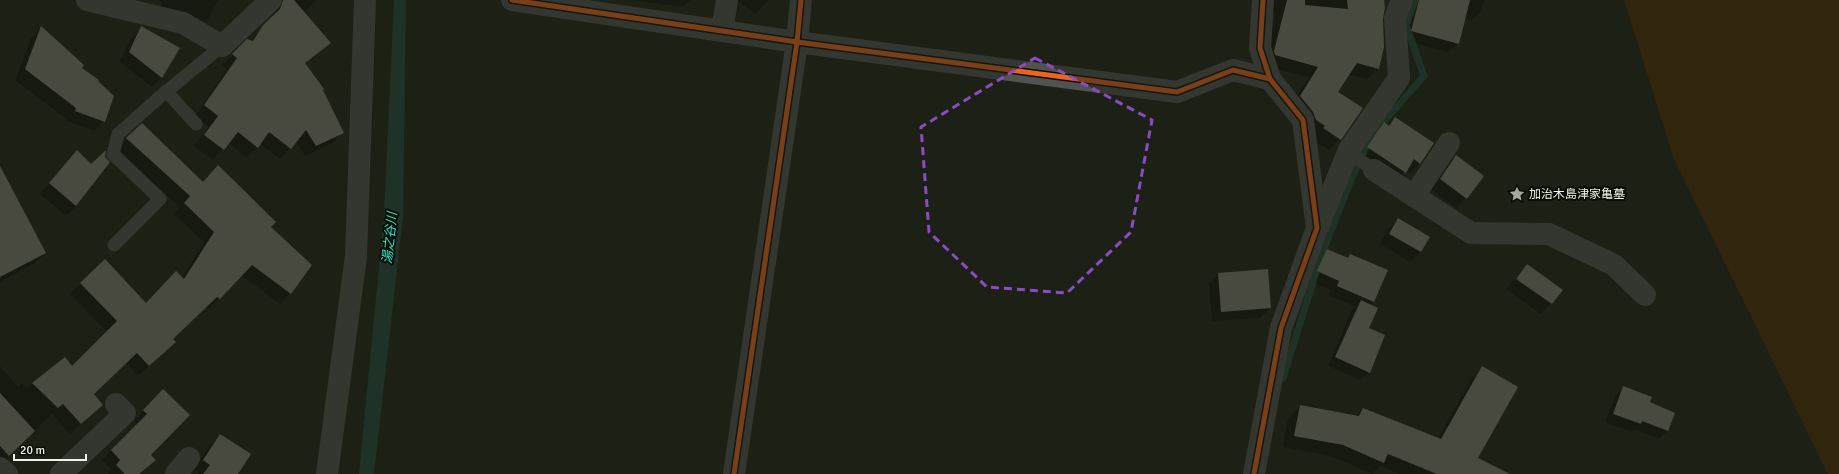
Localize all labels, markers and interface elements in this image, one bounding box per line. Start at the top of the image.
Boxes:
place icon: 加治木島津家亀墓 [1508,185,1526,203]
place label: 加治木島津家亀墓 [1529,187,1625,202]
water label: 湯之谷川 [379,209,401,265]
scale bar [14,436,86,462]
text: 20 m [20,443,45,458]

